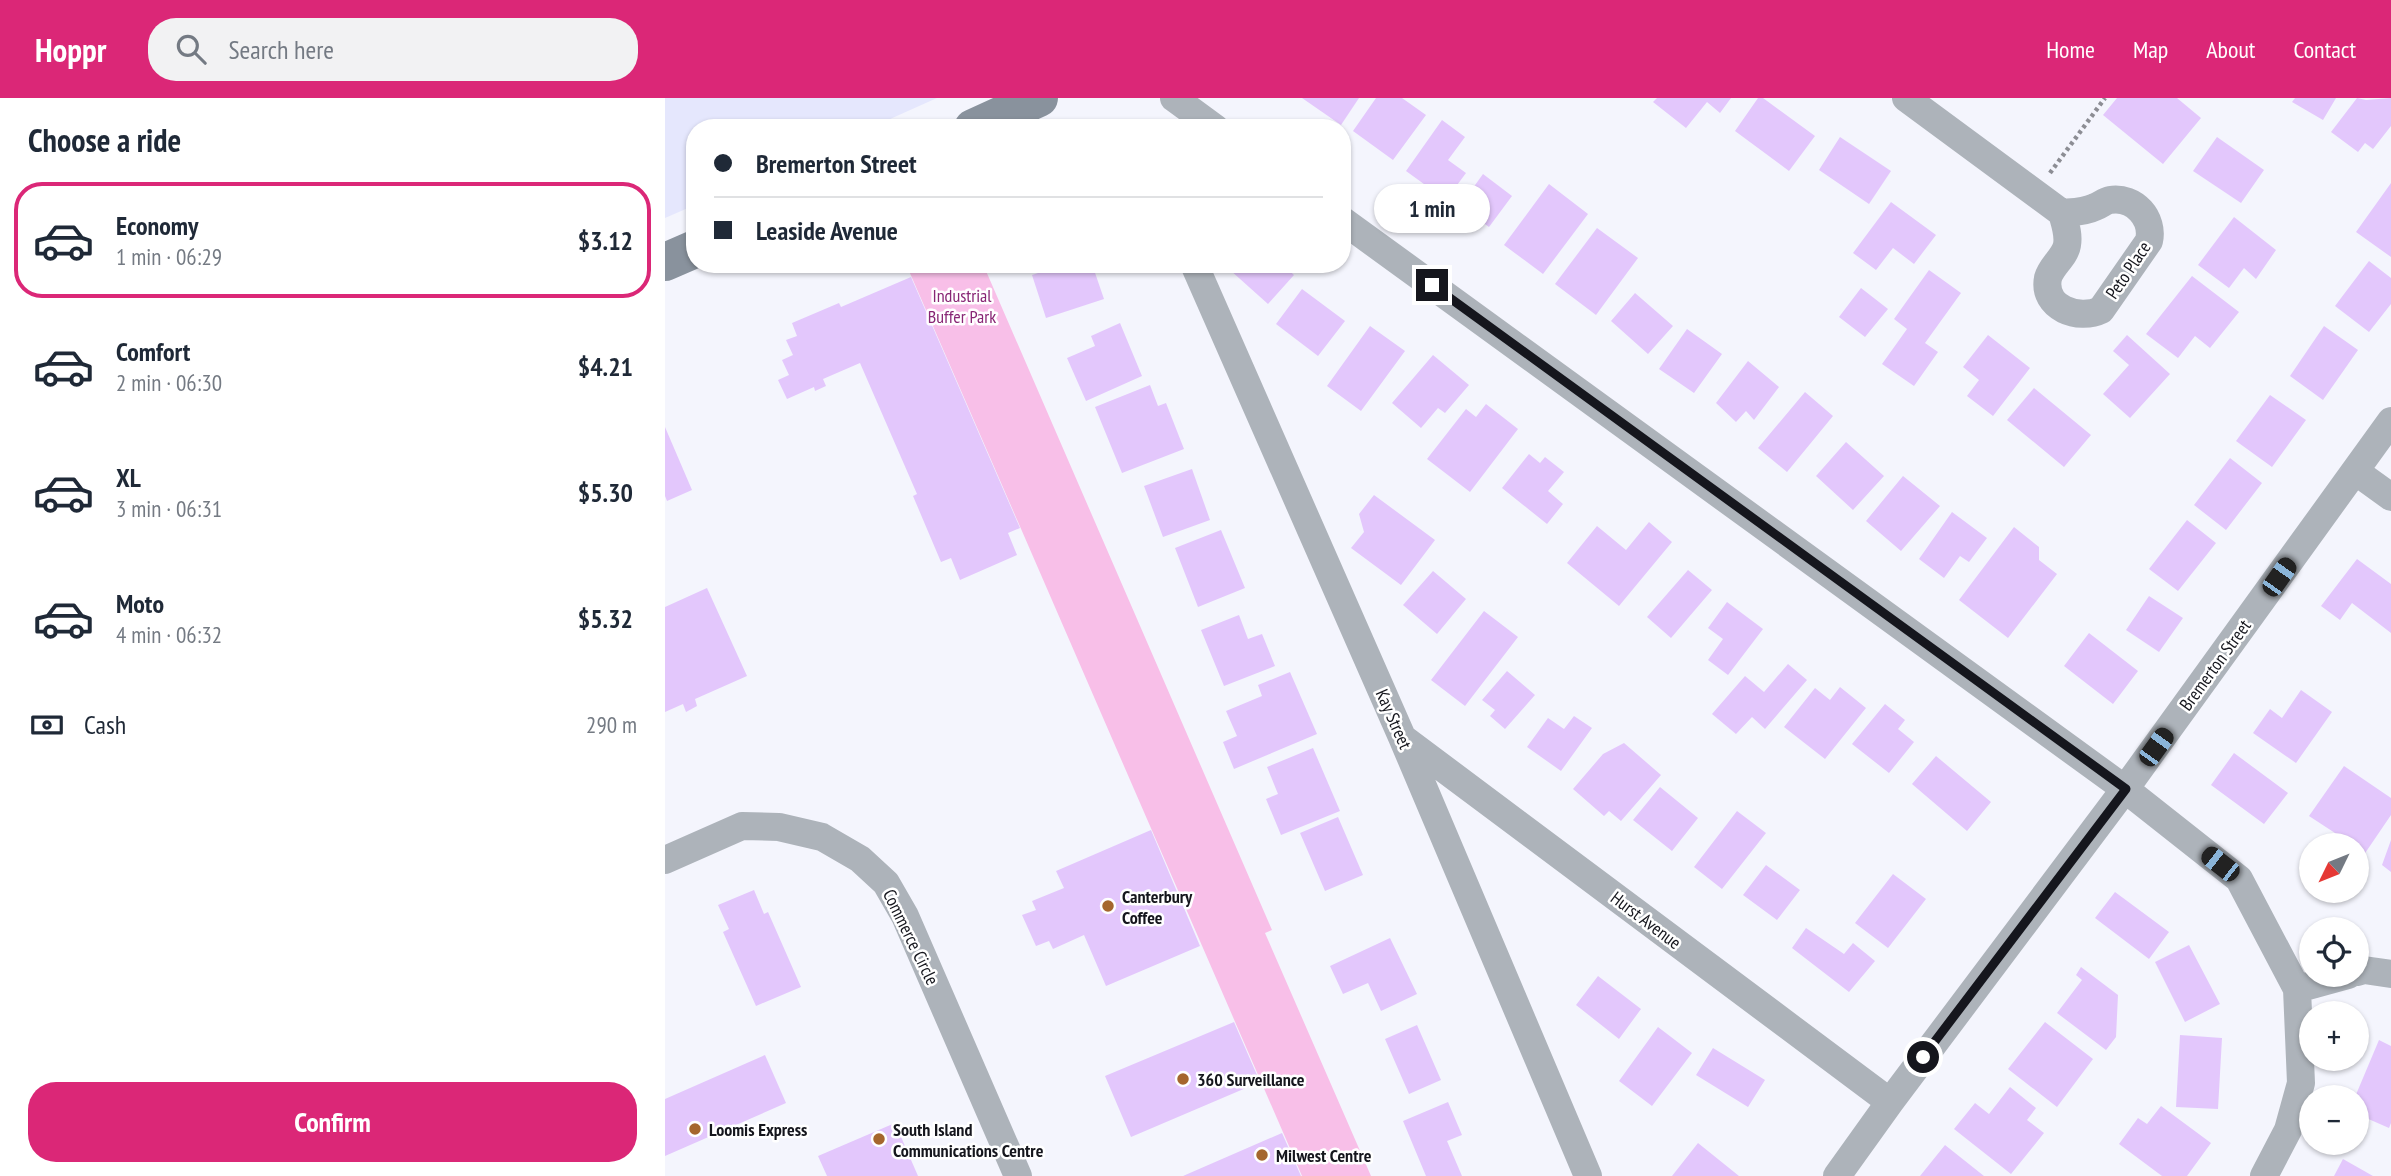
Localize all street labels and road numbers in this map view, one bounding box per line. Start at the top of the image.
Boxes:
street label: Peto Place [2100,237,2156,303]
street label: Bremerton Street [2174,615,2256,715]
street label: Kay Street [1371,686,1417,753]
street label: Commerce Circle [878,885,944,989]
street label: Hurst Avenue [1606,886,1686,954]

